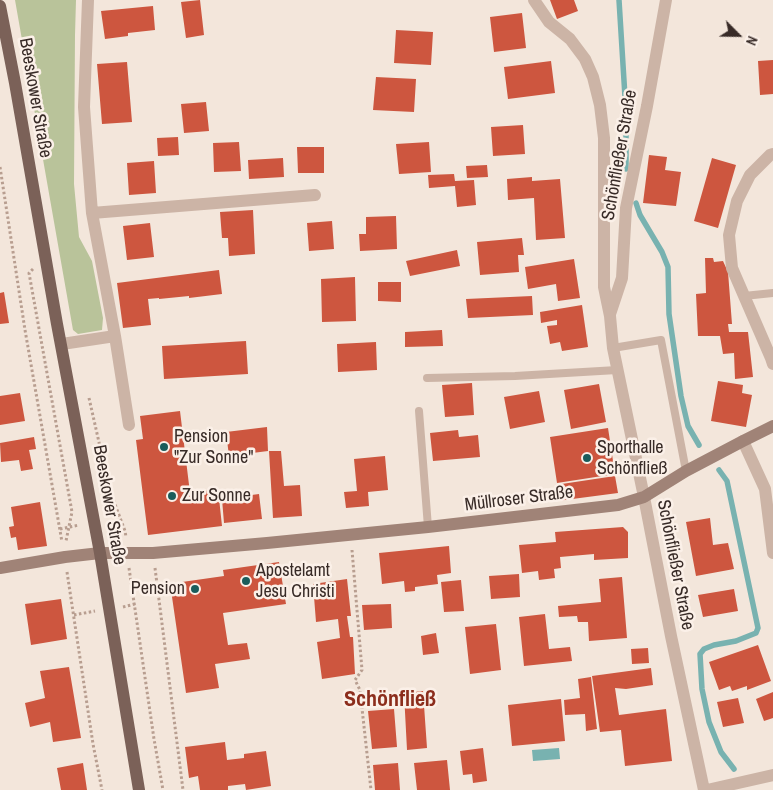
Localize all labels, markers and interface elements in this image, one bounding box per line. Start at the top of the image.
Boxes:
north arrow [713,10,763,60]
text: N [742,34,762,48]
street label: Beeskower Straße [14,36,56,160]
street label: Schönfließer Straße [598,88,642,222]
place label: Pension "Zur Sonne" [174,426,253,468]
place label: Sporthalle Schönfließ [597,437,668,479]
marker: Pension "Zur Sonne" [158,441,170,453]
street label: Beeskower Straße [88,443,130,567]
marker: Sporthalle Schönfließ [581,452,593,464]
street label: Müllroser Straße [464,482,574,516]
place label: Zur Sonne [182,485,251,507]
marker: Zur Sonne [166,490,178,502]
street label: Schönfließer Straße [652,498,698,632]
place label: Apostelamt Jesu Christi [256,560,335,602]
marker: Apostelamt Jesu Christi [240,575,252,587]
place label: Pension [131,578,185,600]
marker: Pension [189,583,201,595]
district label: Schönfließ [344,687,436,713]

